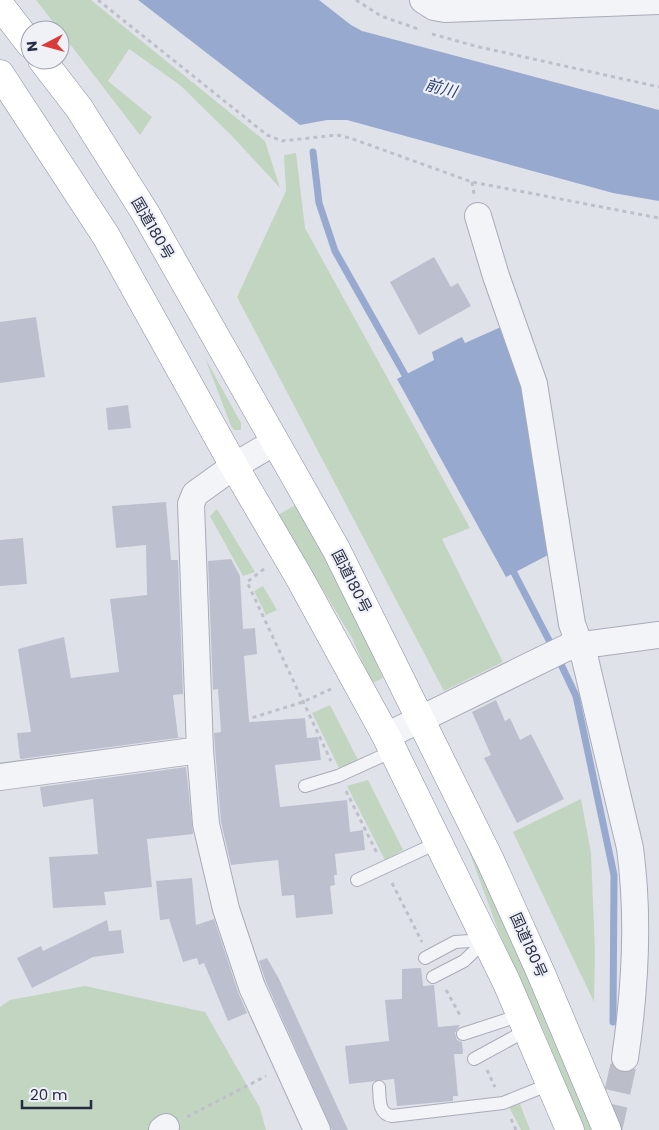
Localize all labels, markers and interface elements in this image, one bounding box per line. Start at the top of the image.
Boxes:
north arrow [20,20,70,70]
text: N [22,40,43,53]
water label: 前川 [423,73,461,104]
street label: 国道180号 [127,193,179,263]
street label: 国道180号 [327,546,377,616]
street label: 国道180号 [505,909,553,981]
scale bar [22,1078,91,1110]
text: 20 m [30,1084,68,1105]

